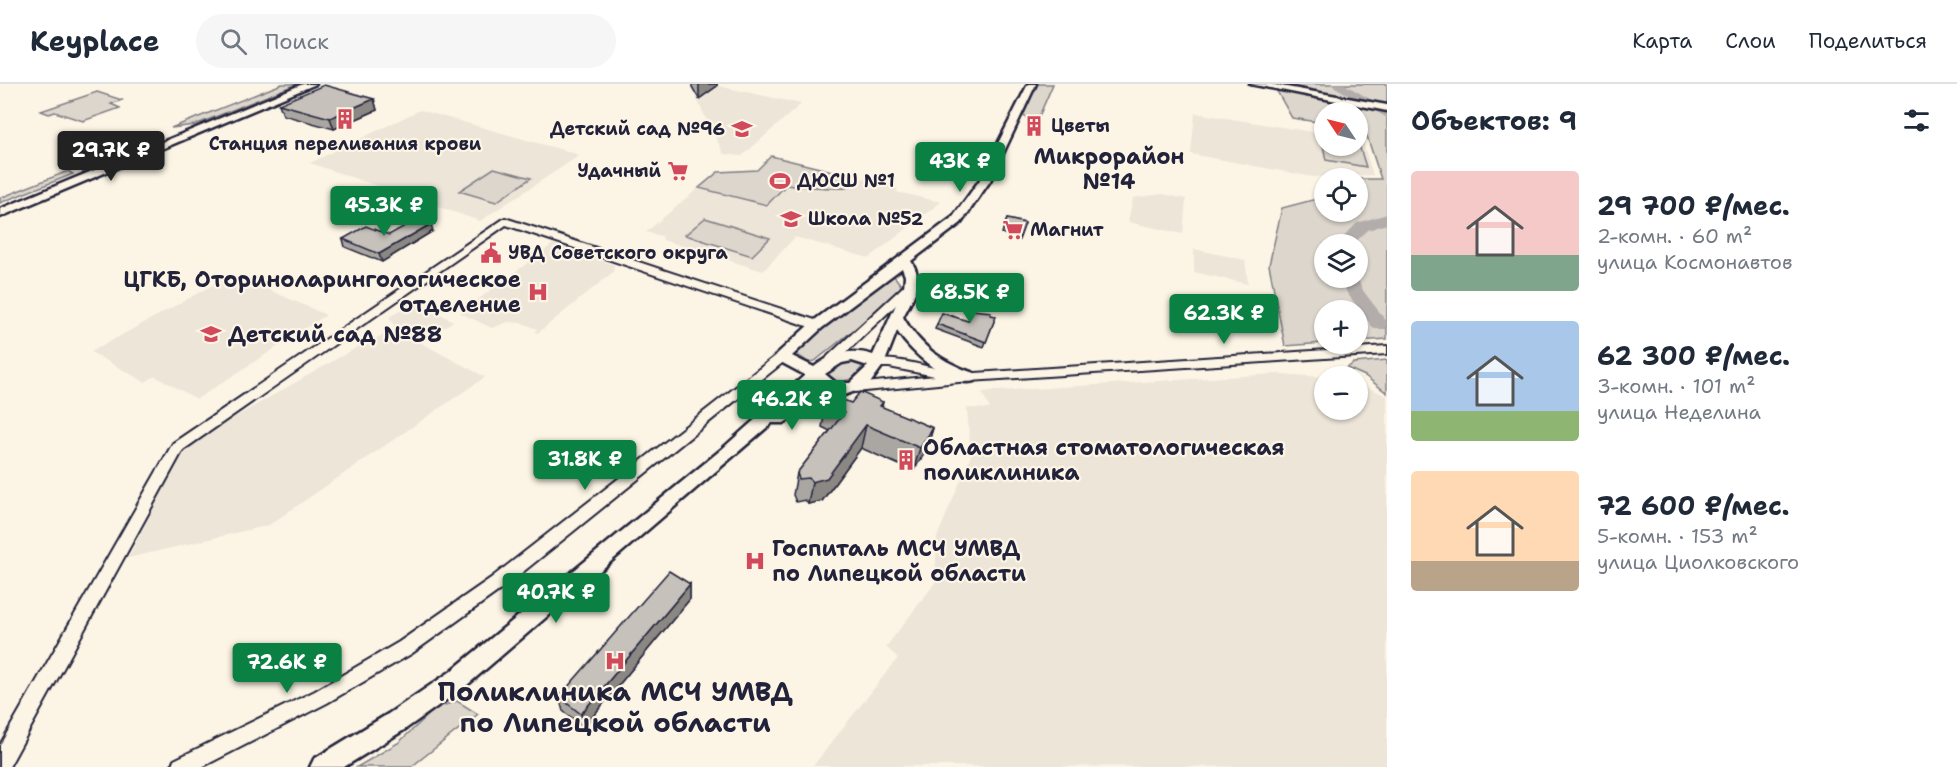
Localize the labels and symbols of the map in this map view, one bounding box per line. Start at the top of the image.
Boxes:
north arrow [1314,102,1368,156]
building icon: Станция переливания крови [333,107,357,131]
building icon: Цветы [1022,114,1046,138]
place label: Цветы [1051,114,1110,138]
place label: Детский сад №96 [550,117,725,141]
school or university icon: Детский сад №96 [730,117,754,141]
pin: 29.7K ₽ [56,131,166,182]
place label: Станция переливания крови [209,132,482,156]
pin: 43K ₽ [918,142,1002,193]
district label: Микрорайон №14 [1033,142,1185,196]
place label: Удачный [577,159,662,183]
supermarket icon: Удачный [666,159,690,183]
sports icon: ДЮСШ №1 [768,169,792,193]
place label: ДЮСШ №1 [797,169,895,193]
pin: 45.3K ₽ [329,186,439,237]
school or university icon: Школа №52 [779,207,803,231]
place label: Школа №52 [808,207,924,231]
supermarket icon: Магнит [1001,218,1025,242]
place label: Магнит [1030,218,1104,242]
public building icon: УВД Советского округа [479,241,503,265]
place label: УВД Советского округа [508,241,728,265]
place label: ЦГКБ, Оториноларингологическое отделение [123,265,521,319]
pin: 68.5K ₽ [915,273,1025,324]
hospital icon: ЦГКБ, Оториноларингологическое отделение [526,280,550,304]
pin: 62.3K ₽ [1169,294,1279,345]
place label: Детский сад №88 [228,320,442,349]
school or university icon: Детский сад №88 [199,322,223,346]
pin: 46.2K ₽ [737,380,847,431]
place label: Областная стоматологическая поликлиника [923,433,1284,487]
pin: 31.8K ₽ [530,440,640,491]
building icon: Областная стоматологическая поликлиника [894,448,918,472]
place label: Госпиталь МСЧ УМВД по Липецкой области [772,534,1026,588]
hospital icon: Госпиталь МСЧ УМВД по Липецкой области [743,549,767,573]
pin: 40.7K ₽ [501,573,611,624]
pin: 72.6K ₽ [232,643,342,694]
hospital icon: Поликлиника МСЧ УМВД по Липецкой области [603,649,627,673]
place label: Поликлиника МСЧ УМВД по Липецкой области [437,673,793,741]

